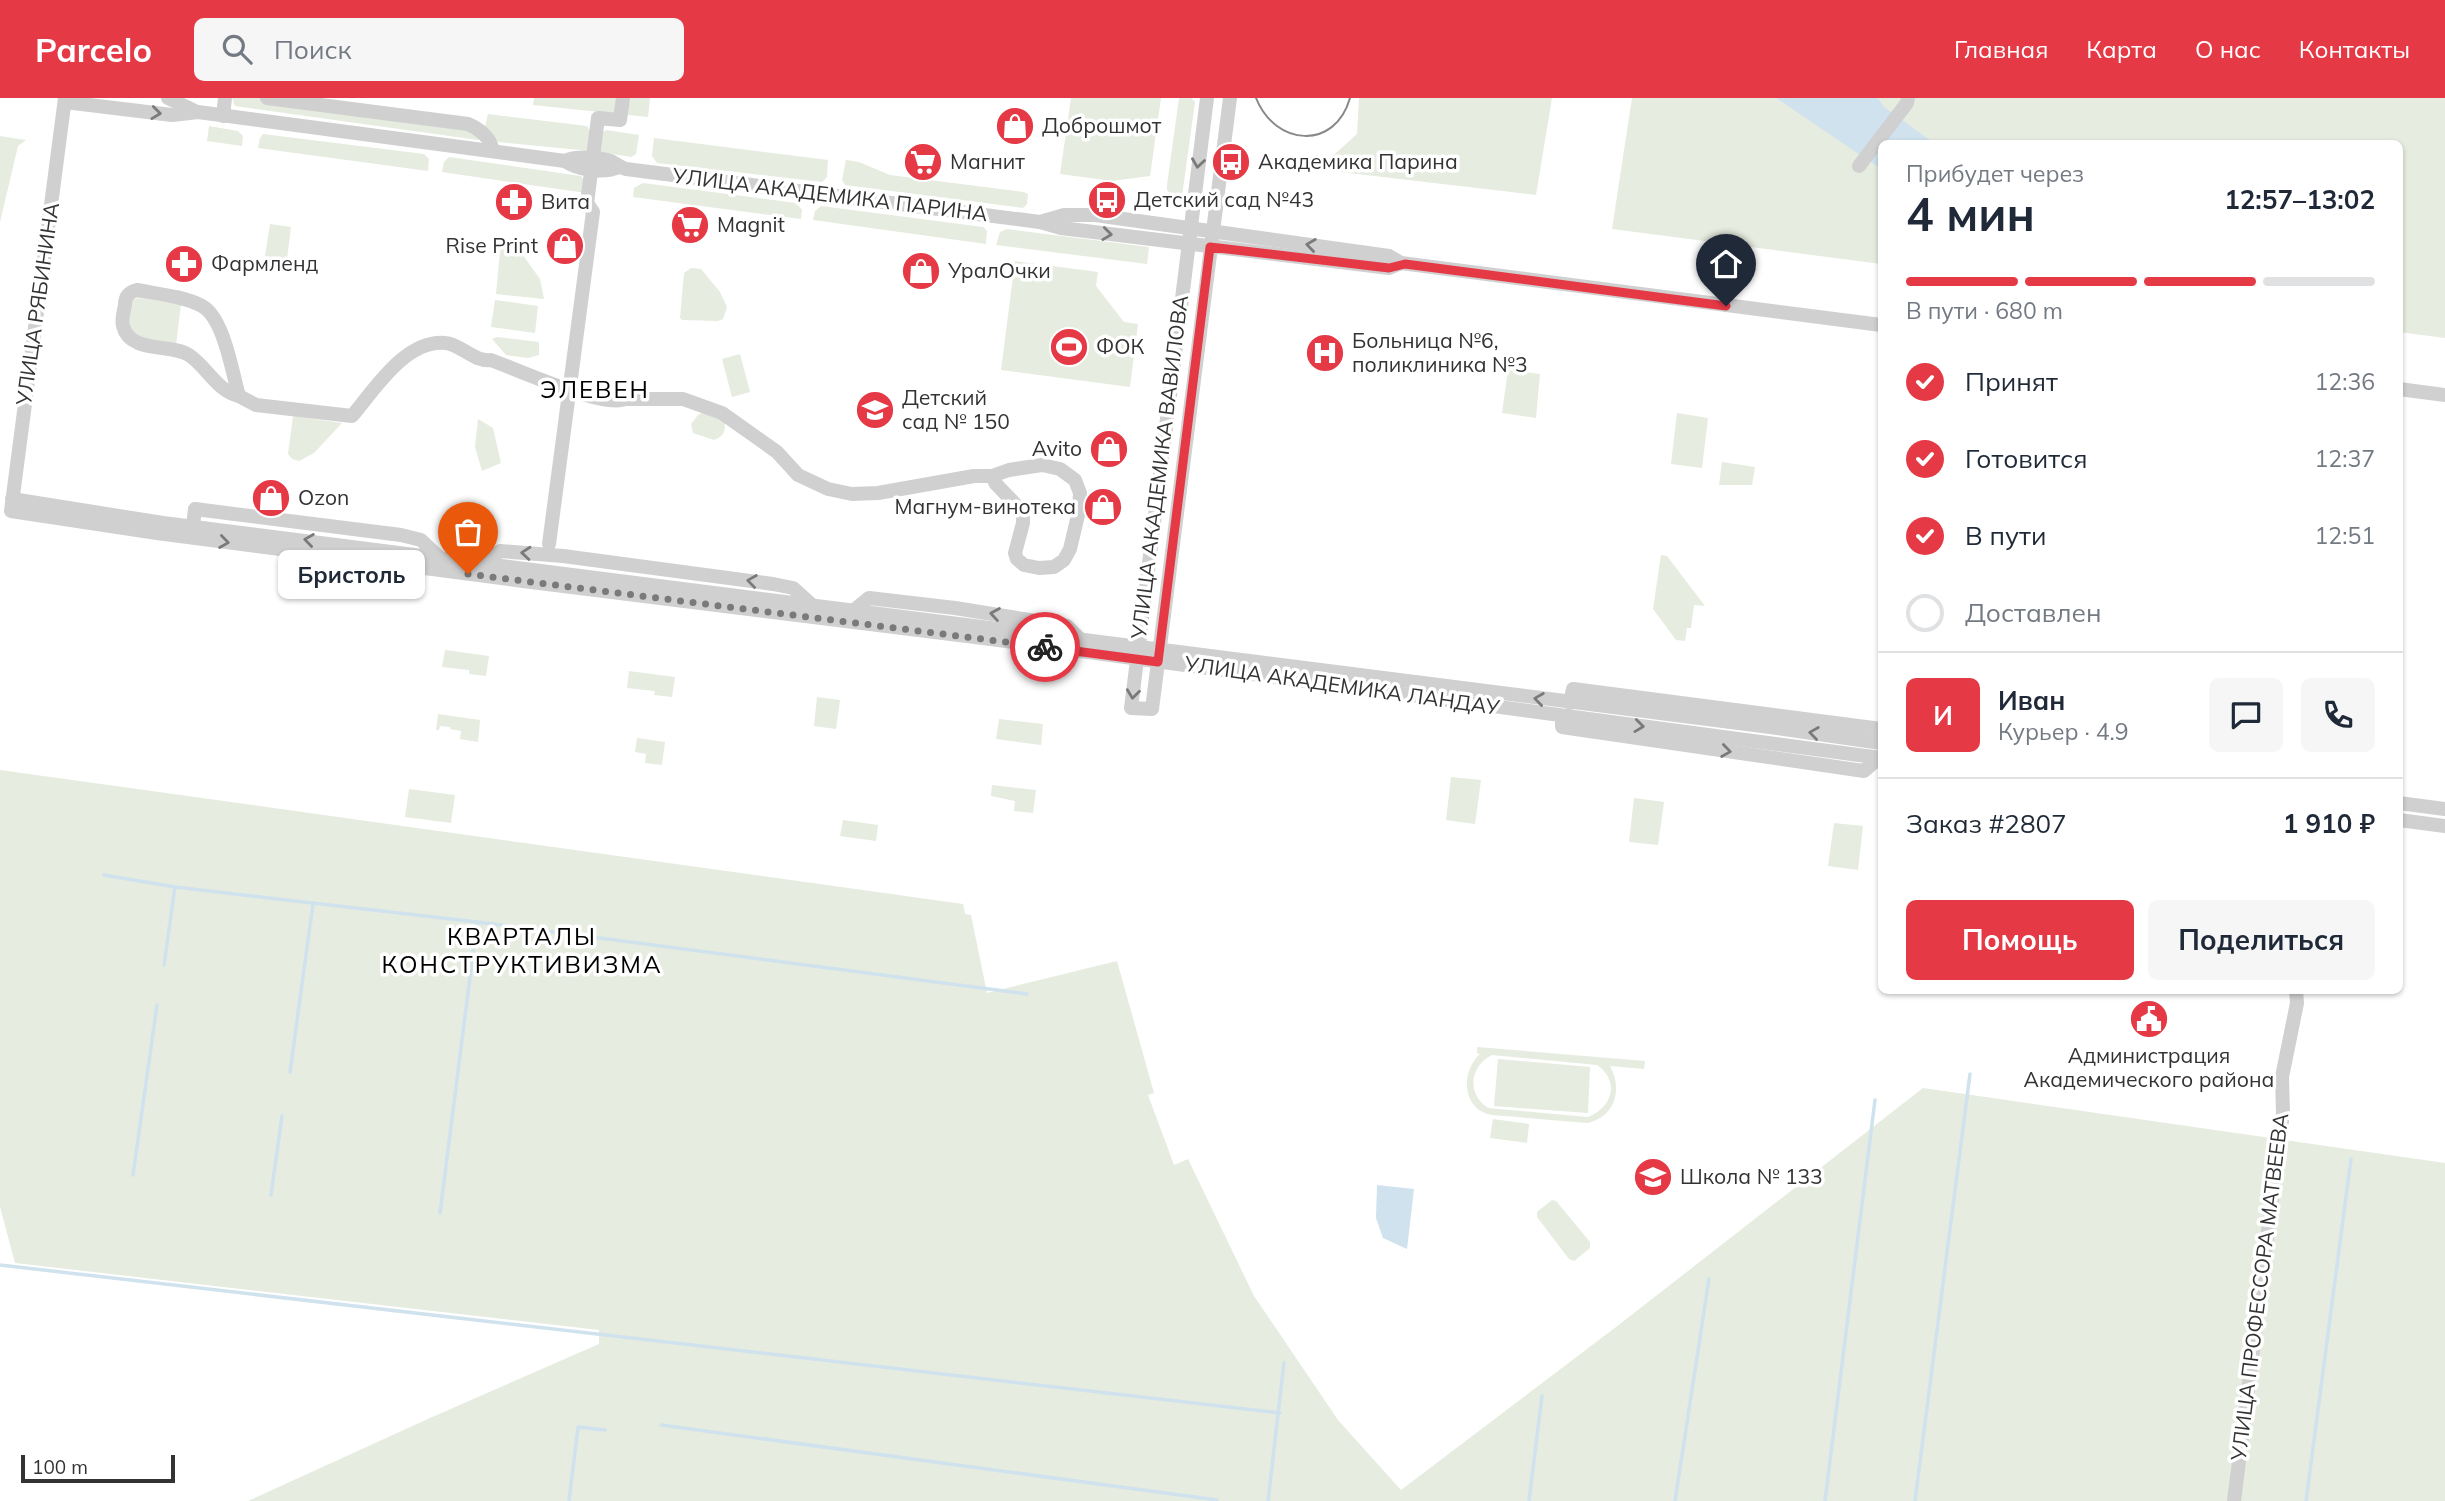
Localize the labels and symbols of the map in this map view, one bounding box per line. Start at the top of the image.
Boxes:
one-way arrow [151,105,162,120]
shop icon: Доброшмот [994,105,1036,147]
place label: Доброшмот [1042,112,1162,138]
supermarket icon: Магнит [902,141,944,183]
bus stop icon: Академика Парина [1210,141,1252,183]
place label: Магнит [950,148,1025,174]
place label: Академика Парина [1258,148,1458,174]
one-way arrow [1191,157,1206,169]
street label: УЛИЦА АКАДЕМИКА ПАРИНА [670,162,990,226]
bus stop icon: Детский сад №43 [1086,179,1128,221]
pharmacy icon: Вита [493,181,535,223]
place label: Детский сад №43 [1134,186,1314,212]
place label: Вита [541,188,590,214]
street label: УЛИЦА РЯБИНИНА [10,200,64,408]
supermarket icon: Magnit [669,204,711,246]
place label: Magnit [717,211,785,237]
shop icon: Rise Print [544,225,586,267]
one-way arrow [1101,227,1113,242]
place label: Rise Print [445,232,538,258]
pin [1696,234,1756,306]
one-way arrow [1305,237,1317,252]
pharmacy icon: Фармленд [163,243,205,285]
place label: Фармленд [211,250,318,276]
shop icon: УралОчки [900,250,942,292]
place label: УралОчки [947,257,1051,283]
street label: УЛИЦА АКАДЕМИКА ВАВИЛОВА [1125,293,1193,641]
sports icon: ФОК [1048,326,1090,368]
place label: Больница №6, поликлиника №3 [1352,327,1527,377]
hospital icon: Больница №6, поликлиника №3 [1304,332,1346,374]
place label: ФОК [1096,333,1144,359]
district label: ЭЛЕВЕН [540,374,650,404]
place label: Детский сад № 150 [902,384,1010,434]
school or university icon: Детский сад № 150 [854,389,896,431]
shop icon: Avito [1088,428,1130,470]
place label: Avito [1032,435,1082,461]
shop icon: Ozon [250,477,292,519]
place label: Ozon [298,484,349,510]
shop icon: Магнум-винотека [1082,486,1124,528]
place label: Магнум-винотека [895,493,1076,519]
pin [438,502,498,574]
one-way arrow [303,533,315,548]
one-way arrow [218,534,230,549]
one-way arrow [520,546,531,561]
callout: Бристоль [279,550,426,598]
one-way arrow [746,574,758,589]
one-way arrow [989,607,1001,622]
courier [1010,612,1080,682]
street label: УЛИЦА АКАДЕМИКА ЛАНДАУ [1182,650,1501,720]
one-way arrow [1125,688,1140,700]
one-way arrow [1534,691,1545,706]
one-way arrow [1633,718,1645,733]
one-way arrow [1808,726,1820,741]
one-way arrow [1720,743,1732,758]
district label: КВАРТАЛЫ КОНСТРУКТИВИЗМА [381,921,663,979]
public building icon: Администрация Академического района [2128,998,2170,1040]
place label: Администрация Академического района [2024,1042,2274,1092]
street label: УЛИЦА ПРОФЕССОРА МАТВЕЕВА [2225,1111,2293,1463]
school or university icon: Школа № 133 [1632,1156,1674,1198]
place label: Школа № 133 [1680,1163,1823,1189]
scale bar [21,1452,175,1484]

